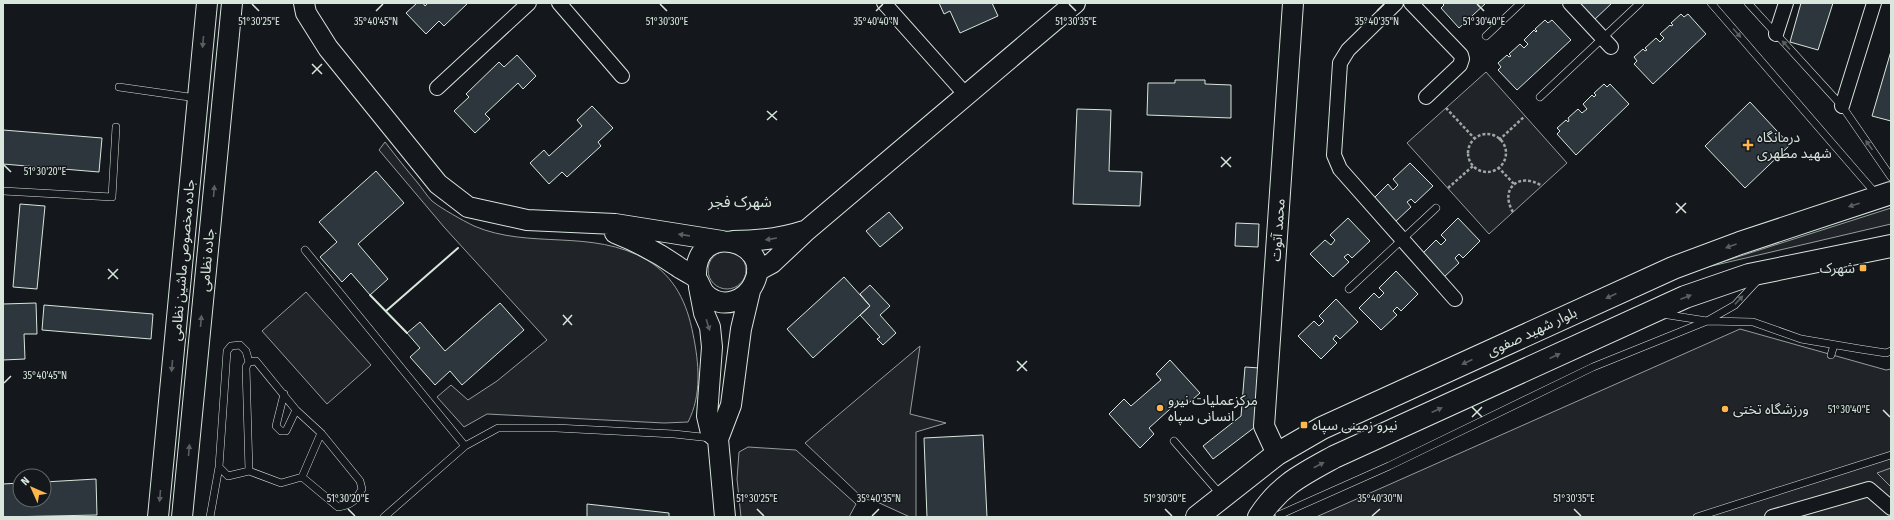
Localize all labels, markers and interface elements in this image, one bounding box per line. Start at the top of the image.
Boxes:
text: 51°30'25"E [238,16,280,28]
text: 35°40'45"N [354,16,398,28]
text: 51°30'30"E [646,16,689,28]
text: 35°40'40"N [853,16,899,28]
text: 51°30'35"E [1055,16,1097,28]
text: 35°40'35"N [1355,16,1399,28]
text: 51°30'40"E [1463,16,1505,28]
one-way arrow [1732,27,1741,38]
one-way arrow [200,36,207,48]
one-way arrow [1781,40,1791,50]
place label: درمانگاه شهید مطهری [1757,129,1832,162]
marker: درمانگاه شهید مطهری [1742,139,1754,151]
one-way arrow [1865,140,1873,150]
text: 51°30'20"E [24,166,66,178]
street label: جاده مخصوص ماشین نظامی [167,178,199,342]
one-way arrow [210,185,217,198]
district label: شهرک فجر [707,193,772,211]
street label: محمد آتوت [1267,198,1289,262]
one-way arrow [1848,202,1860,208]
street label: جاده نظامی [196,228,218,292]
one-way arrow [677,232,690,239]
one-way arrow [764,236,777,242]
one-way arrow [1724,244,1736,250]
place label: شهرک [1820,260,1855,277]
marker: شهرک [1858,263,1868,273]
one-way arrow [1605,293,1616,299]
one-way arrow [1681,293,1693,299]
one-way arrow [1735,295,1744,305]
street label: بلوار شهید صفوی [1484,304,1580,360]
one-way arrow [198,315,204,327]
one-way arrow [705,320,711,332]
one-way arrow [1549,353,1561,359]
one-way arrow [1461,359,1473,365]
one-way arrow [169,360,176,372]
text: 35°40'45"N [23,370,67,382]
place label: مرکزعملیات نیرو انسانی سپاه [1168,392,1258,426]
place label: ورزشگاه تختی [1733,401,1809,418]
marker: مرکزعملیات نیرو انسانی سپاه [1155,403,1165,413]
marker: ورزشگاه تختی [1720,404,1730,414]
text: 51°30'40"E [1828,404,1870,416]
one-way arrow [1431,407,1442,413]
place label: نیرو زمینی سپاه [1312,417,1398,435]
marker: نیرو زمینی سپاه [1299,420,1309,430]
one-way arrow [185,444,192,456]
one-way arrow [1313,462,1325,468]
north arrow [12,468,52,508]
text: N [18,474,32,488]
one-way arrow [157,490,163,502]
text: 51°30'20"E [327,493,369,505]
text: 51°30'25"E [736,493,778,505]
text: 35°40'35"N [857,493,901,505]
text: 51°30'30"E [1144,493,1187,505]
text: 35°40'30"N [1357,493,1403,505]
text: 51°30'35"E [1553,493,1595,505]

